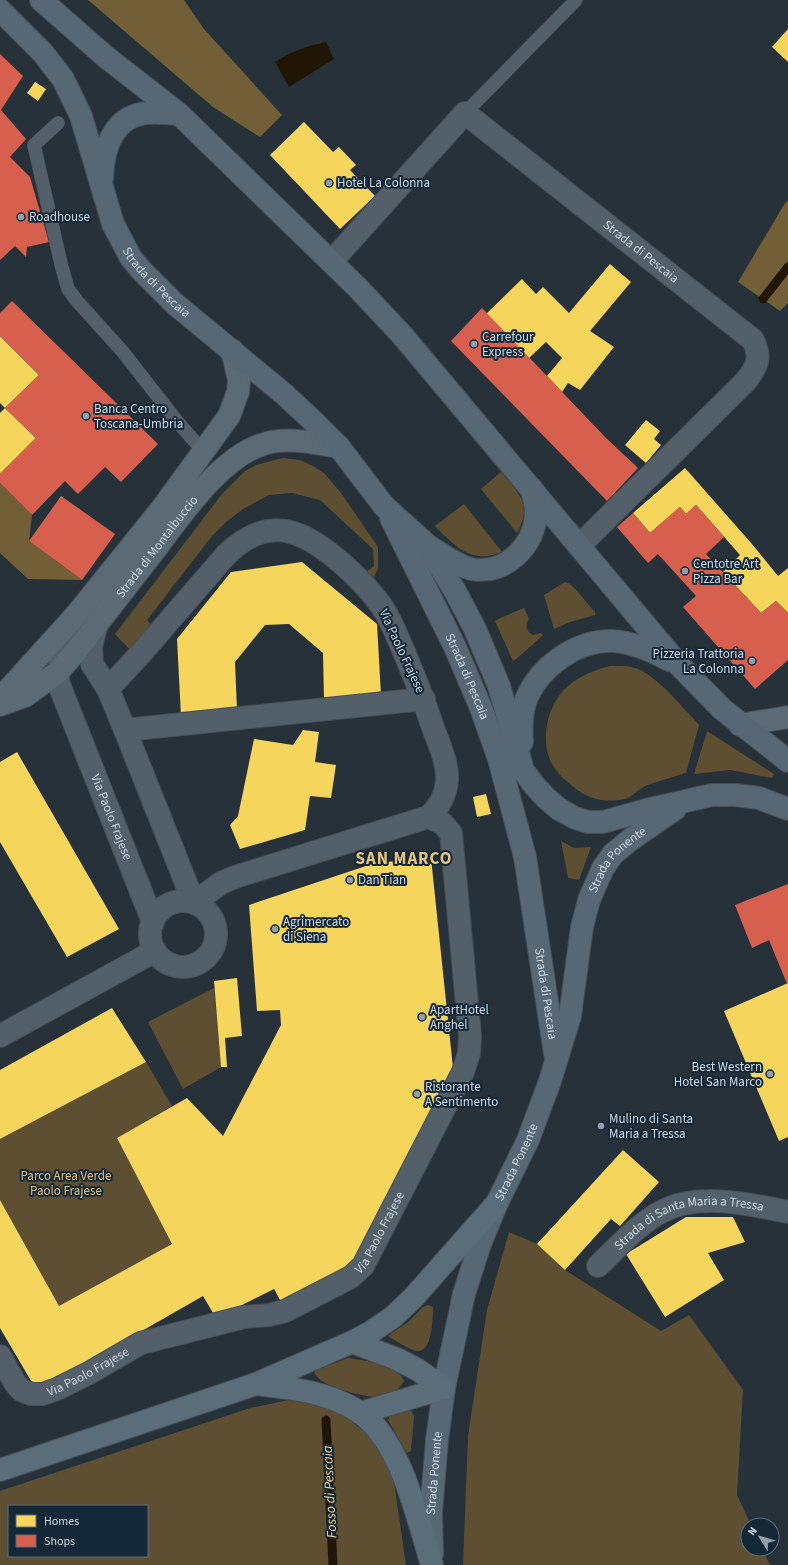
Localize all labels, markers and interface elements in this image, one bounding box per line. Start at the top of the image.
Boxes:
place label: Hotel La Colonna [337,174,430,192]
marker: Hotel La Colonna [324,178,334,188]
place label: Roadhouse [29,208,90,226]
marker: Roadhouse [16,212,26,222]
street label: Strada di Pescaia [599,216,683,287]
street label: Strada di Pescaia [118,244,194,322]
place label: Carrefour Express [482,328,534,361]
marker: Carrefour Express [469,339,479,349]
place label: Banca Centro Toscana-Umbria [94,400,183,433]
marker: Banca Centro Toscana-Umbria [81,411,91,421]
street label: Strada di Montalbuccio [112,492,202,602]
place label: Centotre Art Pizza Bar [693,555,759,588]
marker: Centotre Art Pizza Bar [680,566,690,576]
street label: Via Paolo Frajese [375,606,429,696]
street label: Strada di Pescaia [441,630,493,722]
place label: Pizzeria Trattoria La Colonna [653,645,744,678]
marker: Pizzeria Trattoria La Colonna [747,656,757,666]
street label: Via Paolo Frajese [86,772,137,863]
street label: Strada Ponente [584,822,650,896]
district label: SAN MARCO [356,847,452,871]
place label: Dan Tian [358,871,406,889]
marker: Dan Tian [345,875,355,885]
place label: Agrimercato di Siena [283,913,349,946]
marker: Agrimercato di Siena [270,924,280,934]
street label: Strada di Pescaia [530,947,562,1041]
place label: ApartHotel Anghel [430,1001,489,1034]
marker: ApartHotel Anghel [417,1012,427,1022]
place label: Best Western Hotel San Marco [674,1058,762,1091]
marker: Best Western Hotel San Marco [765,1069,775,1079]
place label: Ristorante A Sentimento [425,1078,498,1111]
marker: Ristorante A Sentimento [412,1089,422,1099]
place label: Mulino di Santa Maria a Tressa [609,1110,693,1143]
street label: Strada Ponente [490,1121,542,1204]
marker: Mulino di Santa Maria a Tressa [596,1121,606,1131]
park label: Parco Area Verde Paolo Frajese [21,1167,111,1200]
street label: Via Paolo Frajese [351,1188,409,1278]
street label: Strada di Santa Maria a Tressa [610,1192,765,1254]
street label: Via Paolo Frajese [44,1343,132,1401]
street label: Strada Ponente [422,1430,447,1516]
water label: Fosso di Pescaia [318,1445,342,1539]
legend [8,1505,148,1557]
text: Homes [44,1513,79,1530]
north arrow [740,1517,780,1557]
text: N [744,1524,761,1539]
text: Shops [44,1533,75,1550]

